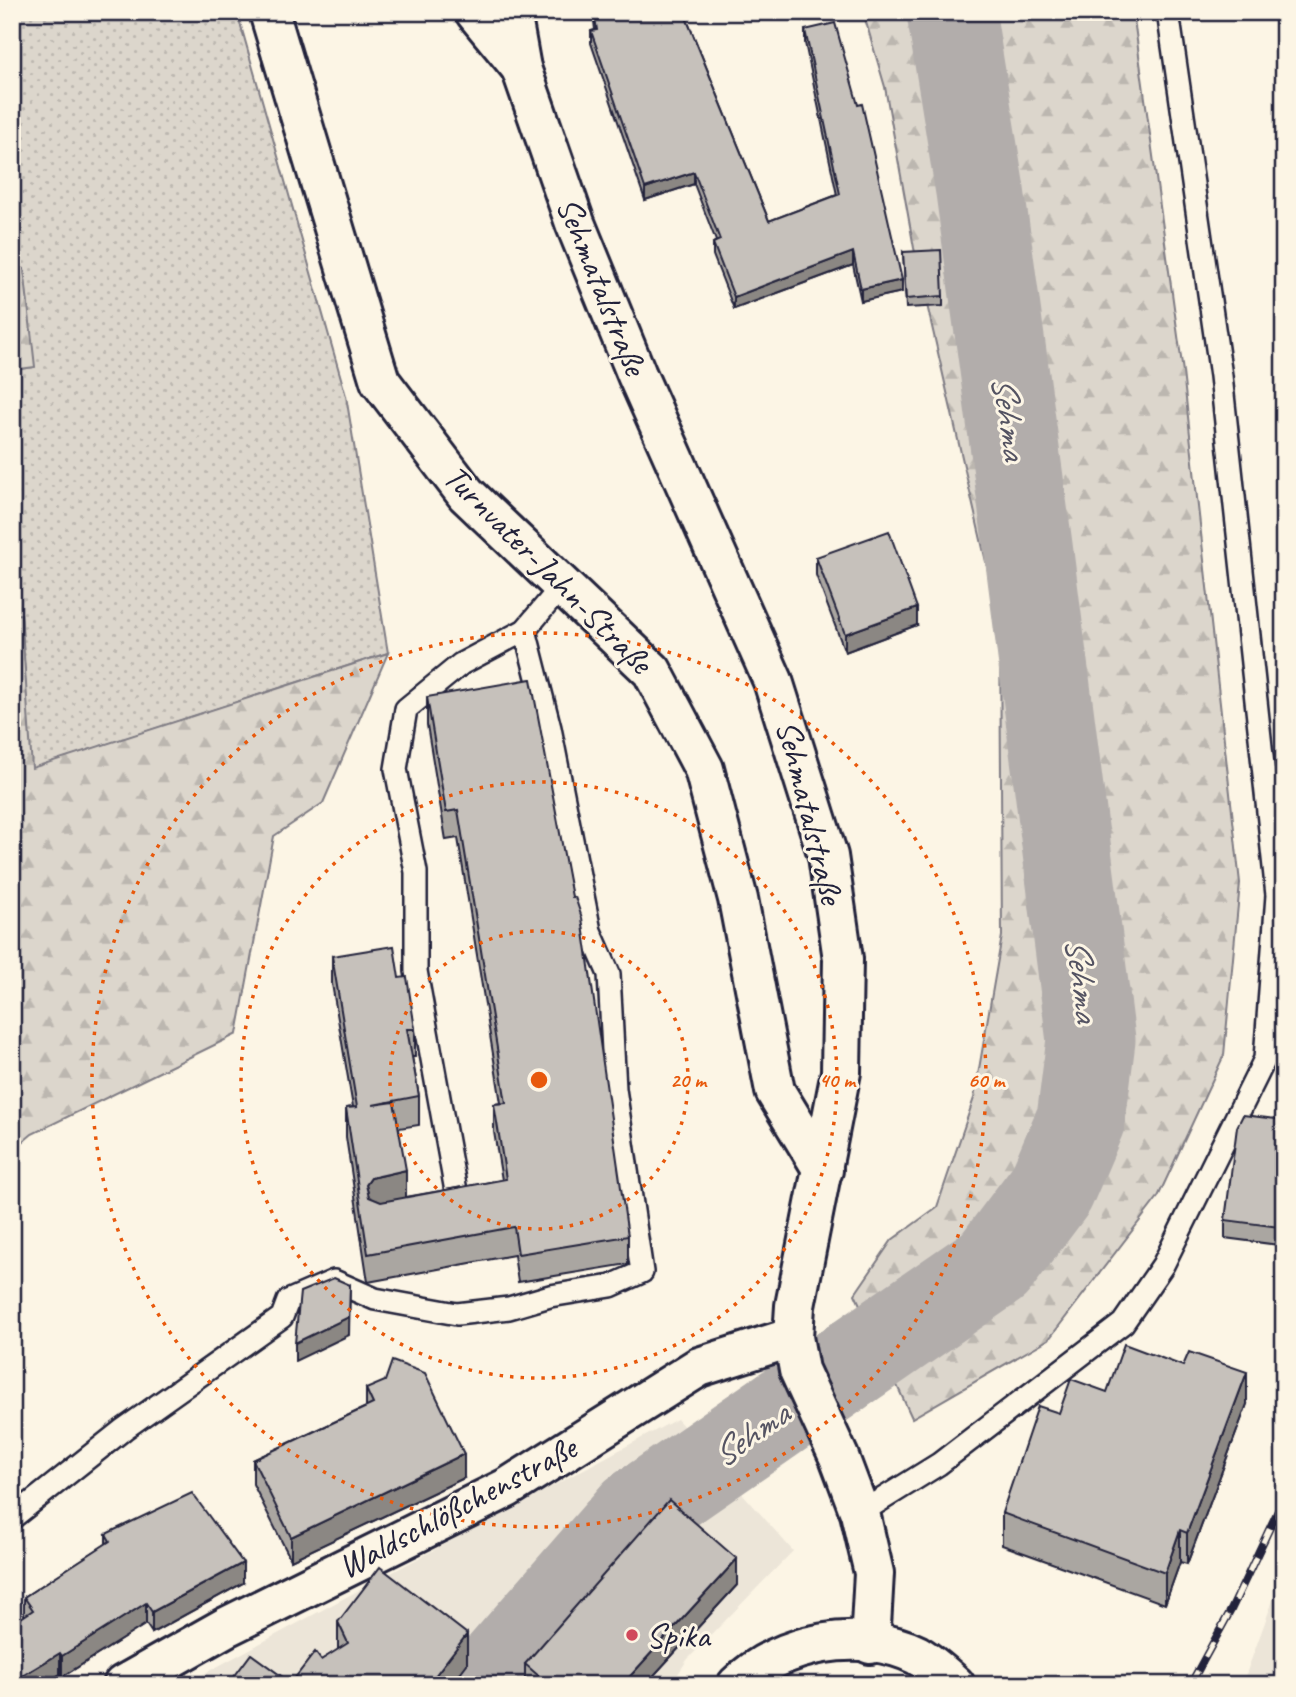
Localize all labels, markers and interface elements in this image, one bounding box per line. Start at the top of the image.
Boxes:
street label: Sehmatalstraße [546,191,659,384]
water label: Sehma [981,372,1040,465]
street label: Turnvater-Jahn-Straße [434,455,664,685]
street label: Sehmatalstraße [765,715,855,911]
water label: Sehma [1055,934,1112,1027]
text: 20 m [670,1067,708,1093]
text: 40 m [819,1067,857,1093]
text: 60 m [968,1067,1006,1093]
centre of rings [527,1068,551,1092]
water label: Sehma [702,1389,800,1477]
street label: Waldschlößchenstraße [330,1424,586,1589]
place label: Spika [646,1613,712,1658]
marker: Spika [624,1627,640,1643]

